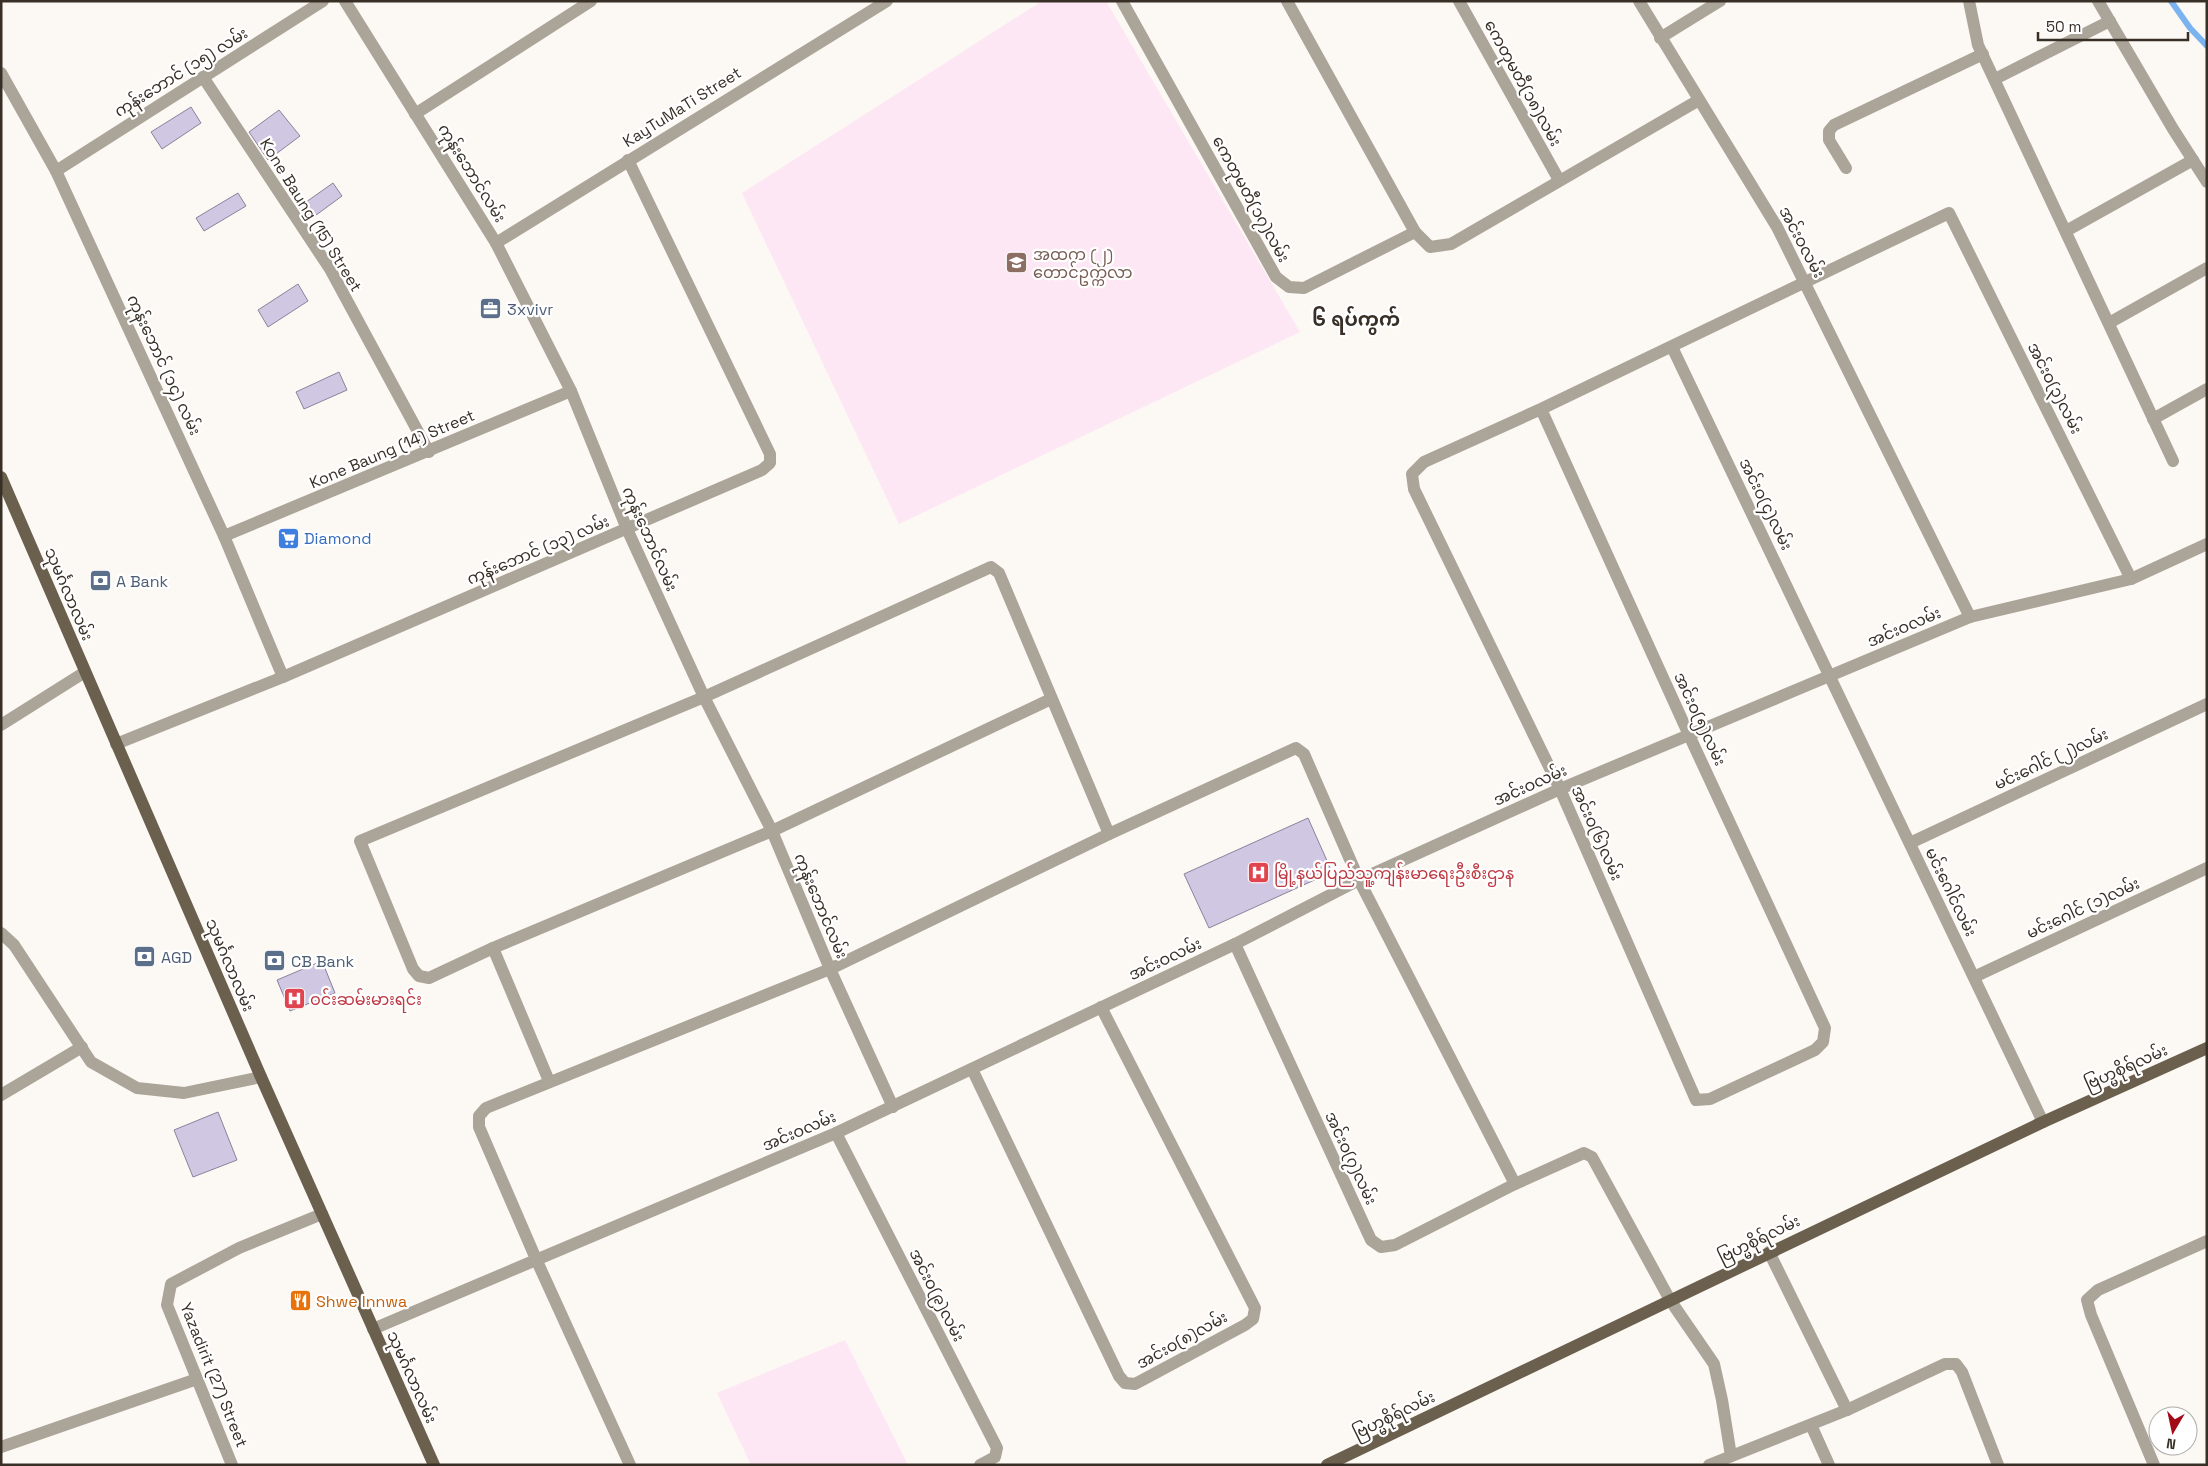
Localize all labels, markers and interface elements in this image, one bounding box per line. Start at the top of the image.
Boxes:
scale bar [2038,10,2188,42]
street label: ကေတုမတီ(၁၈)လမ်း [1476,16,1567,152]
text: 50 m [2046,17,2081,36]
street label: ကုန်းဘောင် (၁၅) လမ်း [110,22,254,125]
street label: KayTuMaTi Street [619,62,745,152]
street label: ကုန်းဘောင်လမ်း [430,119,512,228]
street label: ကေတုမတီ(၁၇)လမ်း [1204,132,1295,268]
street label: Kone Baung (15) Street [255,134,367,296]
street label: အင်းဝလမ်း [1774,202,1831,281]
place label: အထက (၂) တောင်ဥက္ကလာ [1033,244,1132,286]
school or university icon: အထက (၂) တောင်ဥက္ကလာ [1005,251,1029,275]
street label: ကုန်းဘောင် (၁၄) လမ်း [119,291,207,440]
office icon: 3xvivr [479,297,503,321]
place label: 3xvivr [507,299,553,320]
district label: ၆ ရပ်ကွက် [1312,306,1400,335]
street label: အင်းဝ(၃)လမ်း [2020,338,2088,439]
street label: Kone Baung (14) Street [306,405,478,493]
street label: အင်းဝ(၄)လမ်း [1732,454,1798,555]
street label: ကုန်းဘောင်လမ်း [614,483,683,596]
street label: ကုန်းဘောင် (၁၃) လမ်း [463,510,614,593]
supermarket icon: Diamond [276,526,300,550]
place label: Diamond [304,528,372,549]
street label: သုမင်္ဂလာလမ်း [36,544,99,645]
bank icon: A Bank [88,569,112,593]
place label: A Bank [116,571,169,592]
street label: အင်းဝလမ်း [1864,601,1944,652]
street label: အင်းဝ(၅)လမ်း [1666,668,1732,771]
street label: မင်းဂေါင် (၂)လမ်း [1990,723,2113,797]
street label: အင်းဝလမ်း [1490,759,1570,810]
street label: အင်းဝ(၆)လမ်း [1567,782,1628,884]
street label: မင်းဂေါင်လမ်း [1920,844,1982,940]
street label: ကုန်းဘောင်လမ်း [786,850,854,963]
hospital icon: မြို့နယ်ပြည်သူ့ကျန်းမာရေးဦးစီးဌာန [1246,861,1270,885]
place label: မြို့နယ်ပြည်သူ့ကျန်းမာရေးဦးစီးဌာန [1274,862,1514,887]
street label: မင်းဂေါင် (၁)လမ်း [2023,872,2143,943]
street label: သုမင်္ဂလာလမ်း [197,915,260,1016]
street label: အင်းဝလမ်း [1125,932,1205,985]
bank icon: AGD [133,945,157,969]
place label: AGD [161,947,192,968]
bank icon: CB Bank [263,949,287,973]
place label: CB Bank [291,951,355,972]
hospital icon: ဝင်းဆမ်းမားရင်း [282,987,306,1011]
place label: ဝင်းဆမ်းမားရင်း [310,988,422,1013]
street label: ဗြဟ္မစိုရ်လမ်း [2081,1038,2172,1098]
street label: အင်းဝလမ်း [759,1105,839,1156]
street label: အင်းဝ(၇)လမ်း [1318,1108,1383,1209]
street label: ဗြဟ္မစိုရ်လမ်း [1714,1209,1805,1271]
street label: အင်းဝ(၉)လမ်း [902,1244,970,1346]
restaurant icon: Shwe Innwa [288,1289,312,1313]
place label: Shwe Innwa [316,1291,407,1312]
street label: Yazadirit (27) Street [175,1300,253,1450]
street label: အင်းဝ(၈)လမ်း [1132,1306,1231,1374]
street label: သုမင်္ဂလာလမ်း [379,1327,443,1428]
street label: ဗြဟ္မစိုရ်လမ်း [1349,1385,1440,1447]
north arrow [2148,1406,2198,1456]
text: N [2165,1434,2177,1453]

